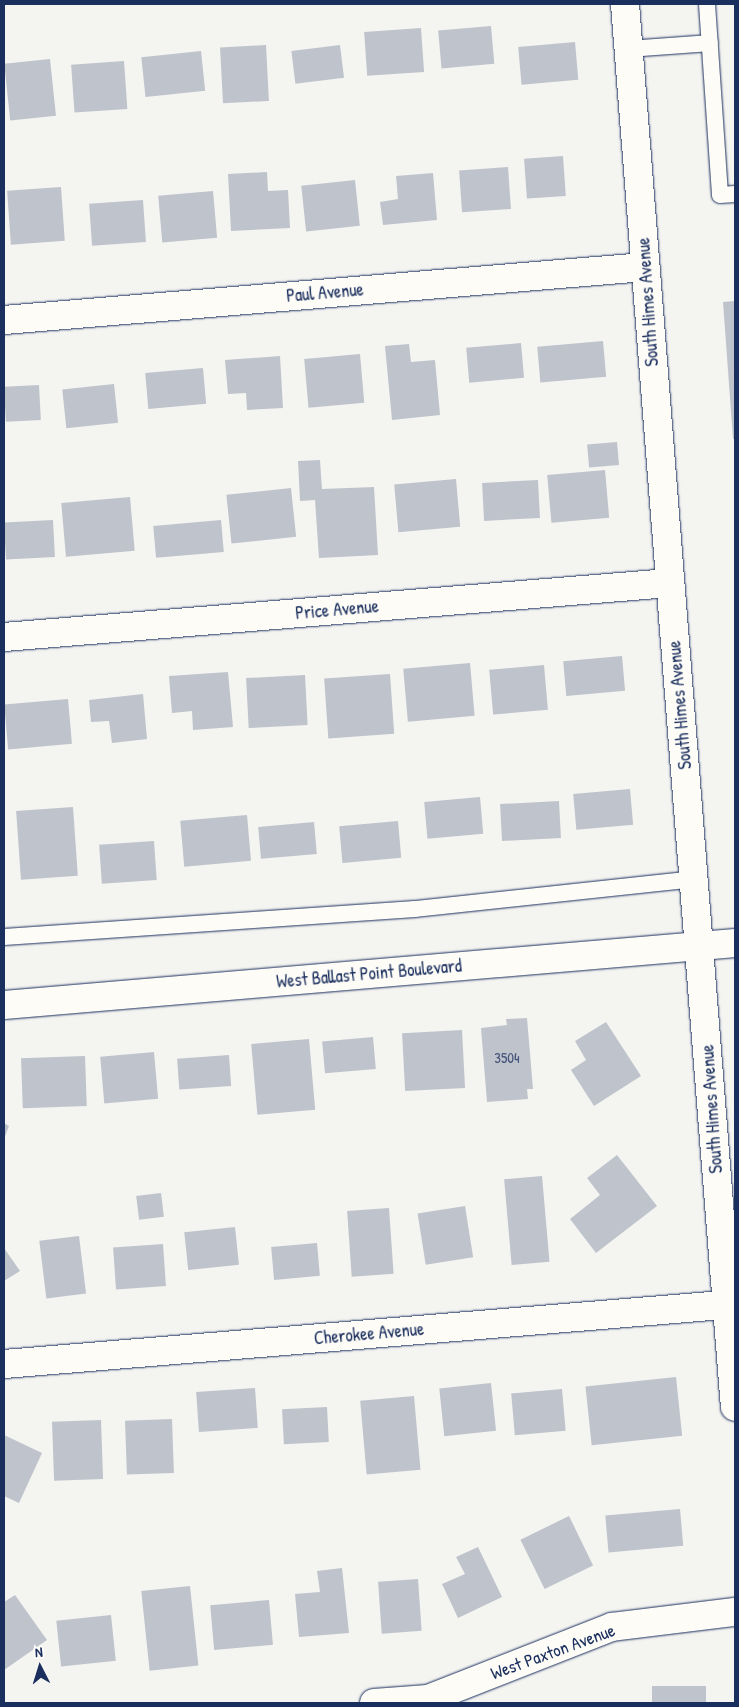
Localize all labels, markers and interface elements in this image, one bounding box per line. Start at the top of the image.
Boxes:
street label: South Himes Avenue [633,237,663,367]
street label: Paul Avenue [285,279,365,307]
street label: Price Avenue [294,596,380,624]
street label: South Himes Avenue [664,640,696,770]
street label: West Ballast Point Boulevard [275,955,463,993]
street label: South Himes Avenue [697,1044,727,1174]
house number: 3504 [494,1049,520,1067]
street label: Cherokee Avenue [313,1318,425,1350]
street label: West Paxton Avenue [488,1620,618,1684]
north arrow [15,1642,65,1692]
text: N [34,1642,43,1661]

